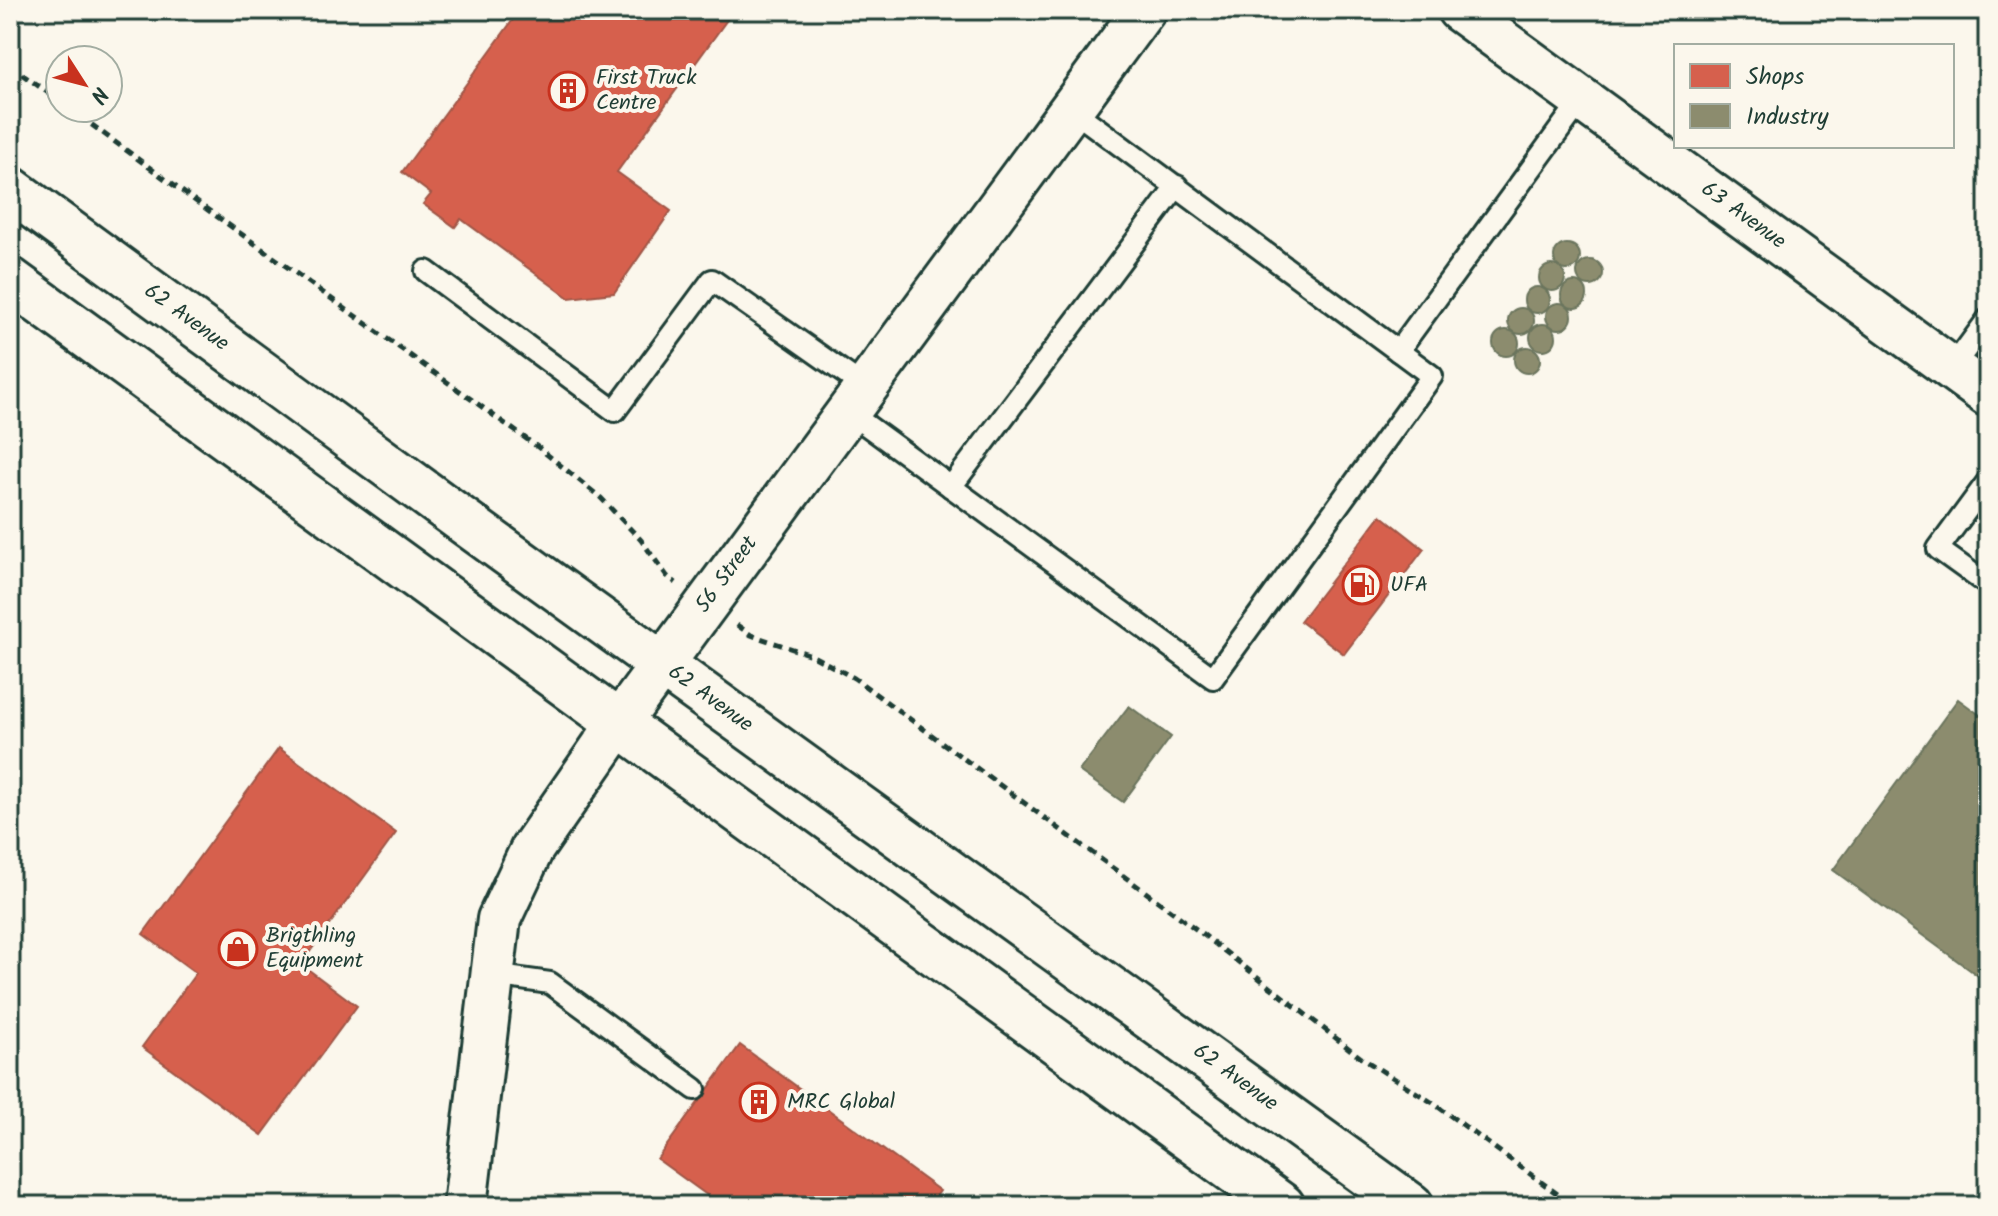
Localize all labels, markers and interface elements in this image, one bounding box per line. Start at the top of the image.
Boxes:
north arrow [44,44,124,124]
legend [1674,44,1954,148]
text: Shops [1746,58,1804,97]
place label: First Truck Centre [596,61,697,121]
building icon: First Truck Centre [547,70,589,112]
text: N [80,78,116,110]
text: Industry [1746,98,1829,137]
street label: 63 Avenue [1693,173,1793,259]
street label: 62 Avenue [136,275,236,361]
street label: 56 Street [687,528,767,621]
fuel station icon: UFA [1341,564,1383,606]
place label: UFA [1390,568,1428,603]
street label: 62 Avenue [660,656,760,742]
place label: Brigthling Equipment [266,919,364,979]
shop icon: Brigthling Equipment [217,928,259,970]
street label: 62 Avenue [1185,1035,1285,1121]
building icon: MRC Global [738,1081,780,1123]
place label: MRC Global [787,1085,896,1120]

